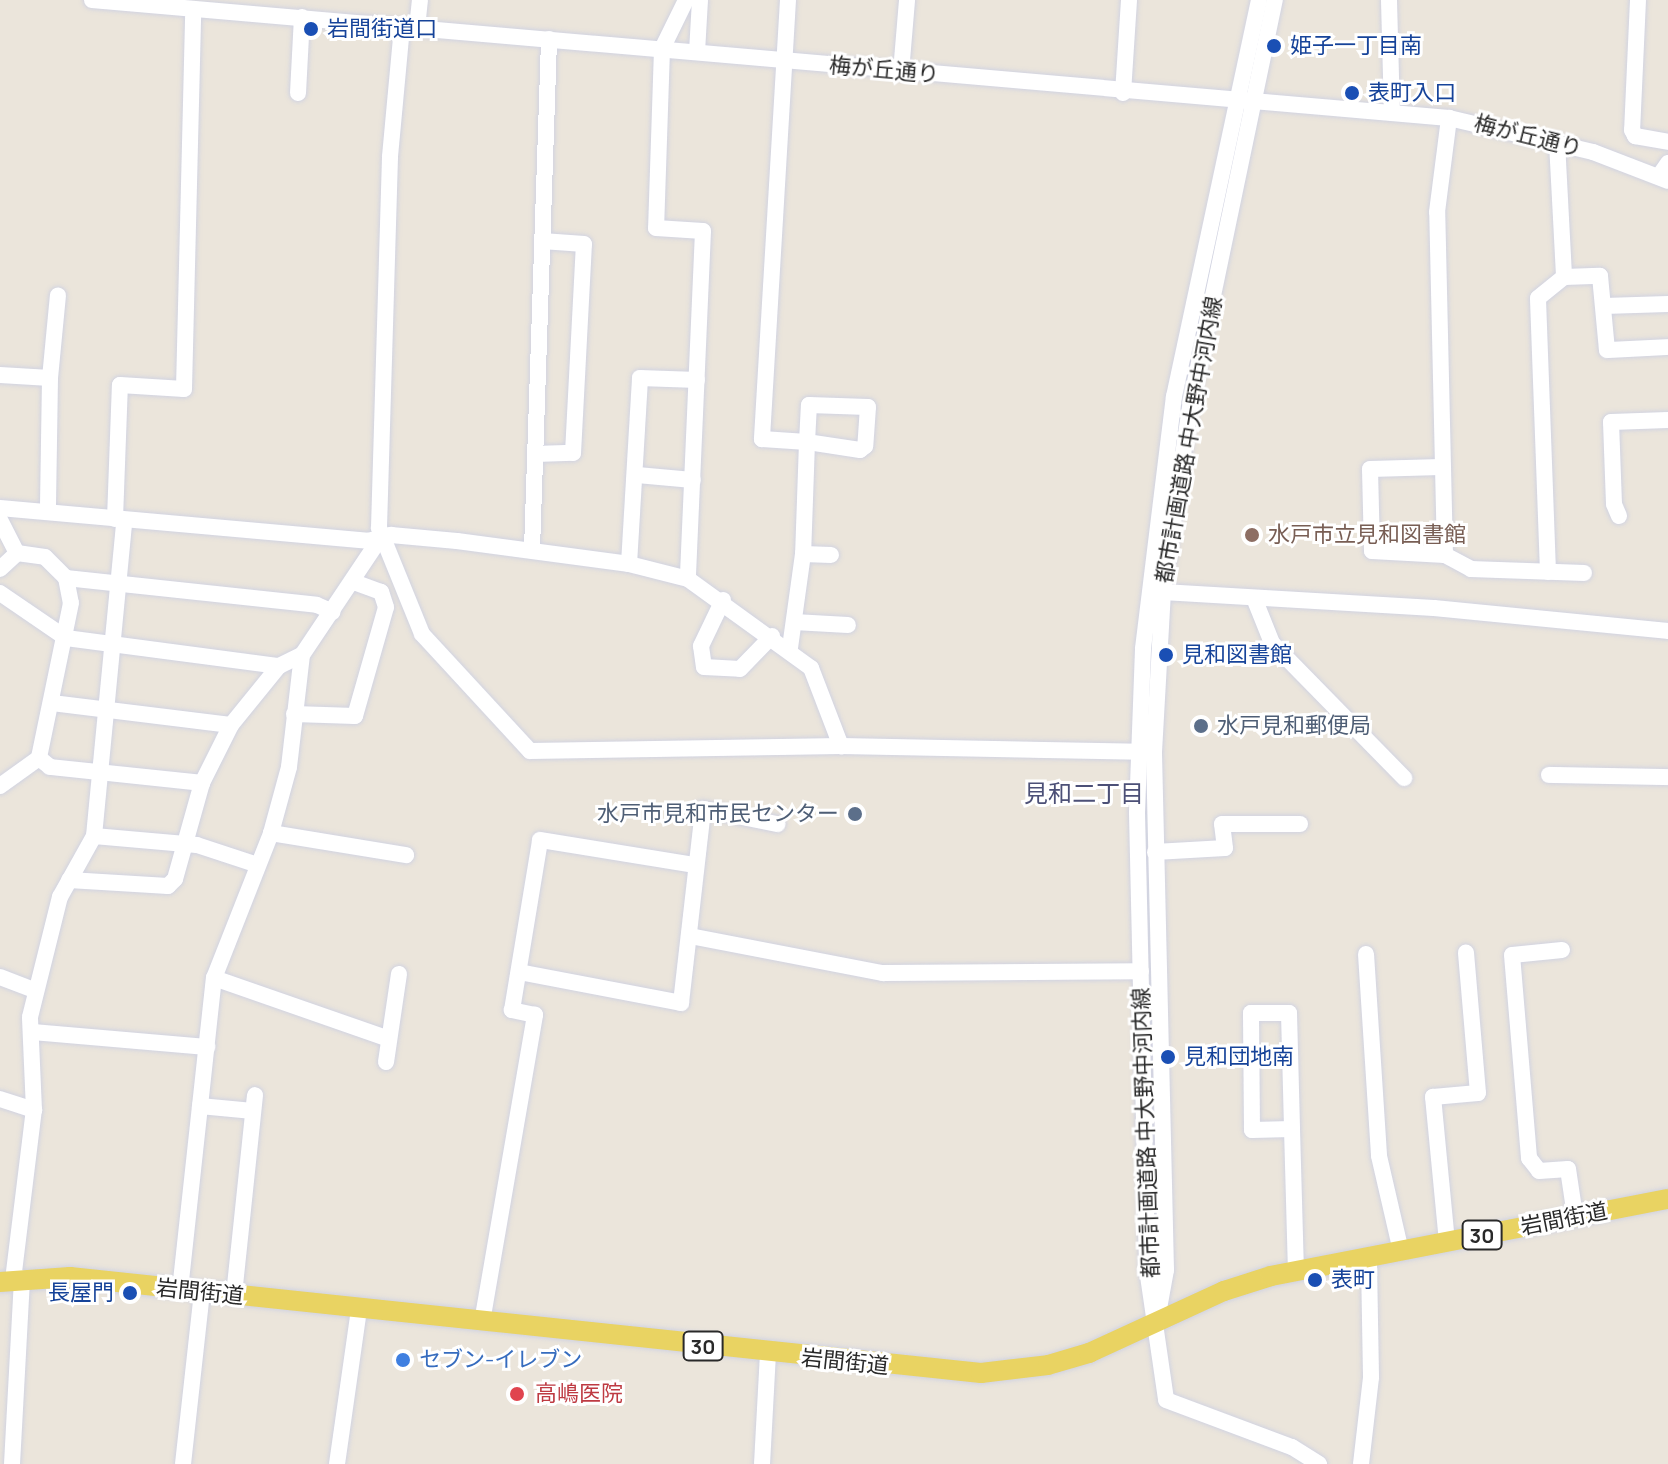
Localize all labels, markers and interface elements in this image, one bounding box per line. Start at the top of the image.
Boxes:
place label: 岩間街道口 [327,16,437,42]
marker: 岩間街道口 [302,20,320,38]
place label: 姫子一丁目南 [1290,33,1422,59]
marker: 姫子一丁目南 [1265,37,1283,55]
street label: 梅が丘通り [828,52,940,88]
place label: 表町入口 [1368,80,1456,106]
marker: 表町入口 [1343,84,1361,102]
street label: 梅が丘通り [1471,110,1585,162]
street label: 都市計画道路 中大野中河内線 [1151,295,1227,585]
place label: 水戸市立見和図書館 [1268,522,1466,548]
marker: 水戸市立見和図書館 [1243,526,1261,544]
place label: 見和図書館 [1182,642,1292,668]
marker: 見和図書館 [1157,646,1175,664]
place label: 水戸見和郵便局 [1217,713,1371,739]
marker: 水戸見和郵便局 [1192,717,1210,735]
district label: 見和二丁目 [1024,779,1144,807]
place label: 水戸市見和市民センター [597,801,839,827]
marker: 水戸市見和市民センター [846,805,864,823]
street label: 都市計画道路 中大野中河内線 [1128,987,1164,1279]
place label: 見和団地南 [1184,1044,1294,1070]
marker: 見和団地南 [1159,1048,1177,1066]
street label: 岩間街道 [1518,1198,1610,1240]
road number: 30 [1460,1219,1504,1251]
place label: 表町 [1331,1267,1375,1293]
marker: 表町 [1306,1271,1324,1289]
street label: 岩間街道 [155,1274,245,1310]
place label: 長屋門 [48,1280,114,1306]
marker: 長屋門 [121,1284,139,1302]
road number: 30 [681,1330,725,1362]
street label: 岩間街道 [800,1344,890,1380]
place label: セブン-イレブン [419,1347,582,1373]
marker: セブン-イレブン [394,1351,412,1369]
place label: 高嶋医院 [535,1381,623,1407]
marker: 高嶋医院 [506,1383,528,1405]

